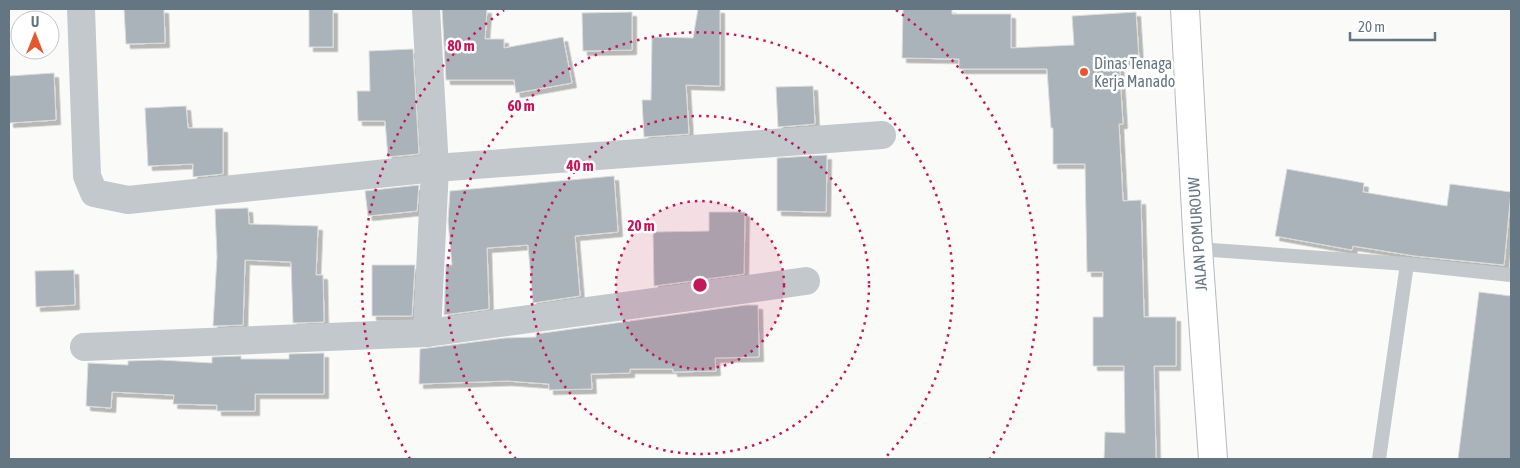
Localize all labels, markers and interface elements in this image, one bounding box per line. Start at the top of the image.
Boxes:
north arrow [10,10,60,60]
scale bar [1350,10,1435,42]
text: U [31,14,39,30]
text: 20 m [1358,18,1385,35]
text: 80 m [448,37,475,54]
place label: Dinas Tenaga Kerja Manado [1094,54,1175,91]
marker: Dinas Tenaga Kerja Manado [1078,66,1090,78]
text: 60 m [508,97,535,114]
text: 40 m [566,157,594,174]
street label: JALAN POMUROUW [1184,176,1210,292]
text: 20 m [628,217,655,234]
centre of rings [691,276,709,294]

